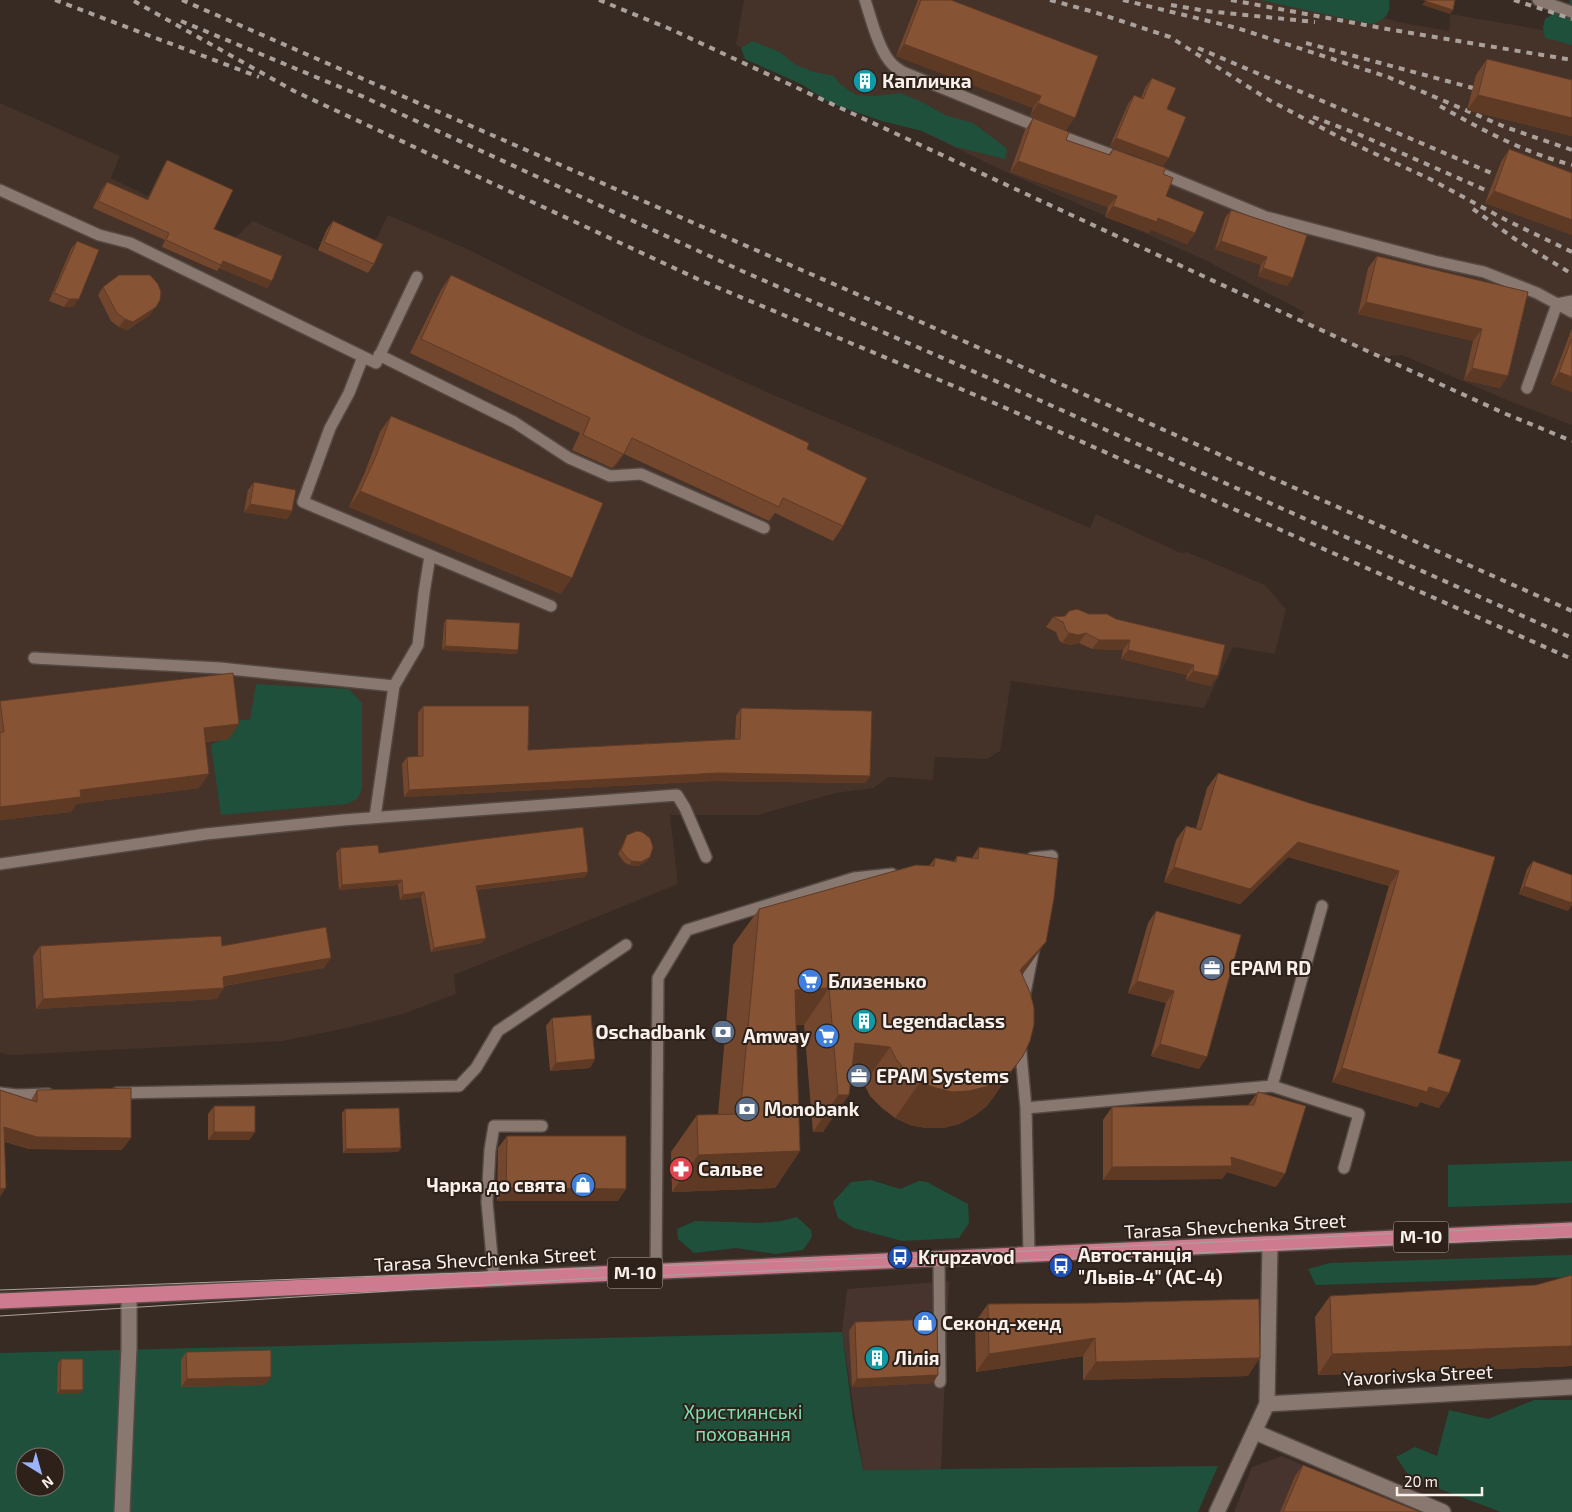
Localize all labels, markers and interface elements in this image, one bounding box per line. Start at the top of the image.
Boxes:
building icon: Капличка [852,68,878,94]
place label: Капличка [882,69,972,92]
office icon: EPAM RD [1199,955,1225,981]
place label: EPAM RD [1230,956,1311,979]
supermarket icon: Близенько [797,968,823,994]
place label: Близенько [828,969,927,992]
building icon: Legendaclass [851,1008,877,1034]
place label: Legendaclass [882,1009,1005,1032]
bank icon: Oschadbank [710,1019,736,1045]
place label: Oschadbank [595,1020,706,1043]
supermarket icon: Amway [814,1023,840,1049]
place label: Amway [743,1024,810,1048]
office icon: EPAM Systems [846,1063,872,1089]
place label: EPAM Systems [876,1064,1009,1088]
bank icon: Monobank [734,1096,760,1122]
place label: Monobank [764,1097,860,1120]
pharmacy icon: Сальве [668,1156,694,1182]
place label: Сальве [698,1157,763,1180]
shop icon: Чарка до свята [570,1172,596,1198]
place label: Чарка до свята [426,1173,566,1196]
street label: Tarasa Shevchenka Street [1123,1208,1347,1243]
road number: М-10 [1394,1222,1448,1252]
street label: Tarasa Shevchenka Street [373,1241,597,1276]
place label: Автостанція "Львів-4" (АС-4) [1078,1243,1223,1288]
bus stop icon: Krupzavod [887,1244,913,1270]
place label: Krupzavod [918,1245,1015,1268]
bus stop icon: Автостанція "Львів-4" (АС-4) [1048,1253,1074,1279]
road number: М-10 [608,1258,662,1288]
shop icon: Секонд-хенд [912,1310,938,1336]
place label: Секонд-хенд [942,1311,1061,1334]
building icon: Лілія [864,1345,890,1371]
place label: Лілія [894,1346,940,1369]
street label: Yavorivska Street [1342,1359,1494,1390]
park label: Християнські поховання [683,1400,803,1445]
north arrow [15,1447,65,1497]
scale bar [1397,1464,1482,1496]
text: 20 m [1404,1472,1438,1490]
text: N [39,1473,57,1493]

